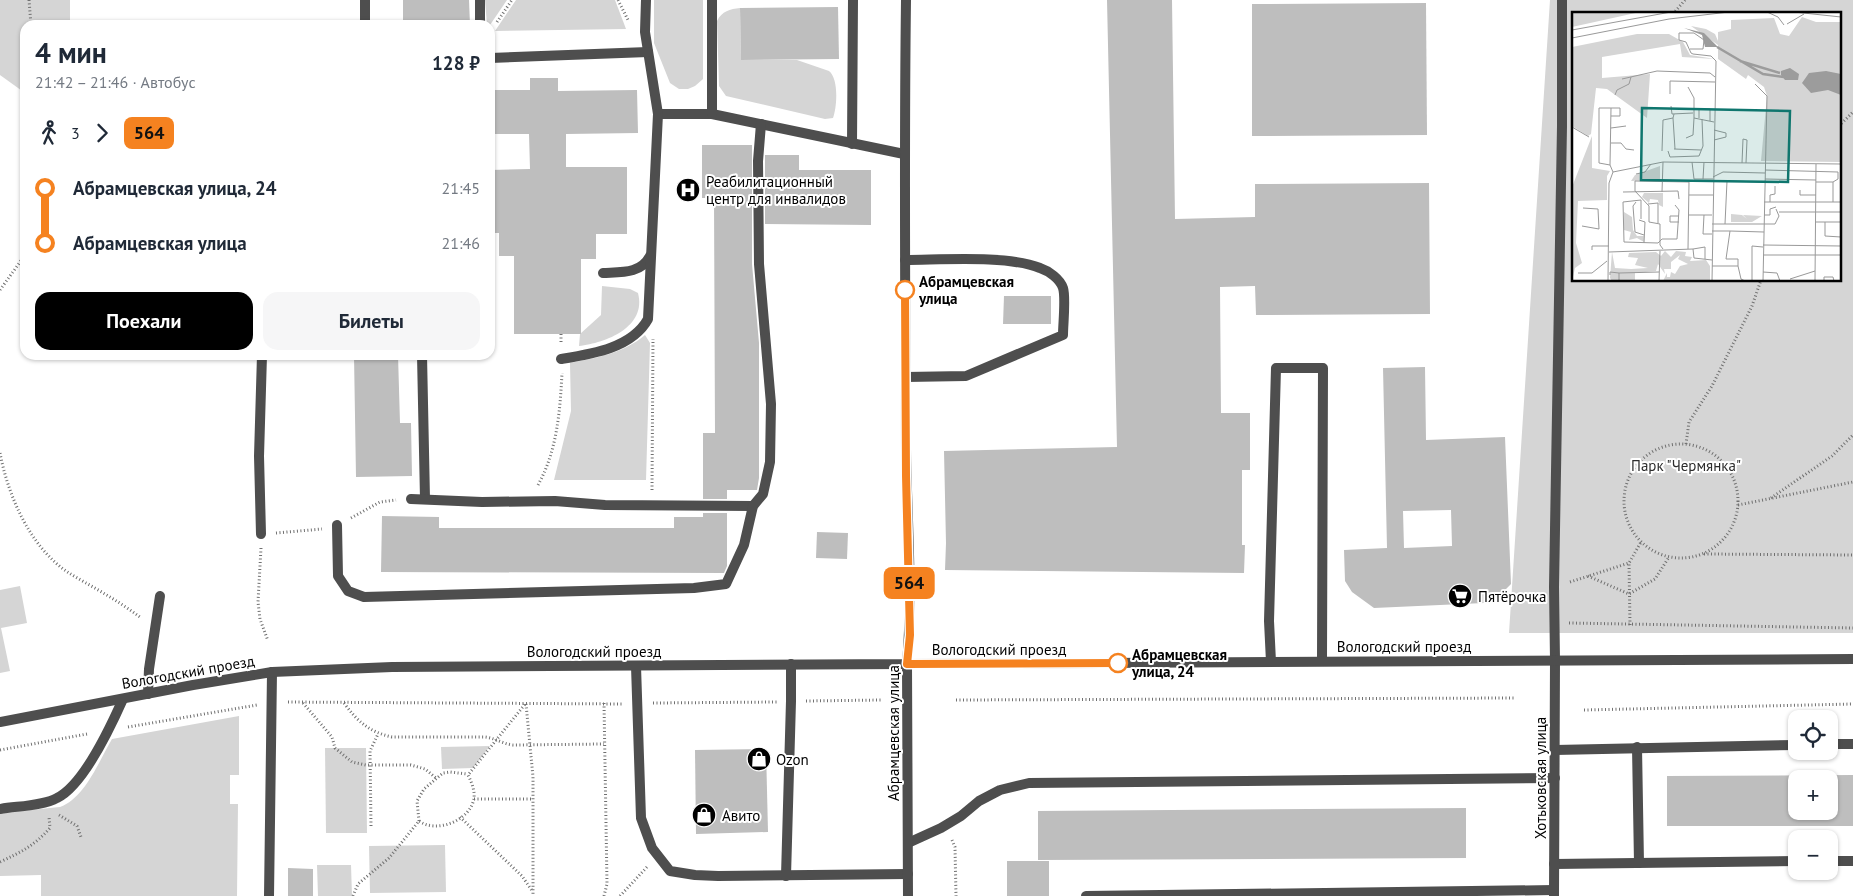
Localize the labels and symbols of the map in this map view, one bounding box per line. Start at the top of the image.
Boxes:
inset map [1572,12,1840,281]
place label: Реабилитационный центр для инвалидов [706,172,846,208]
hospital icon: Реабилитационный центр для инвалидов [675,177,701,203]
place label: Абрамцевская улица [918,272,1014,308]
marker: Абрамцевская улица [895,280,915,300]
park label: Парк "Чермянка" [1631,456,1741,475]
line badge: 564 [880,567,938,599]
supermarket icon: Пятёрочка [1447,583,1473,609]
place label: Пятёрочка [1478,587,1546,606]
street label: Вологодский проезд [1337,637,1471,656]
street label: Вологодский проезд [932,640,1066,659]
street label: Вологодский проезд [527,642,661,661]
place label: Абрамцевская улица, 24 [1131,645,1227,681]
street label: Вологодский проезд [120,651,256,693]
marker: Абрамцевская улица, 24 [1108,653,1128,673]
street label: Абрамцевская улица [884,665,903,801]
street label: Хотьковская улица [1531,717,1550,839]
shop icon: Ozon [746,746,772,772]
place label: Ozon [776,750,809,769]
shop icon: Авито [691,802,717,828]
place label: Авито [722,806,760,825]

